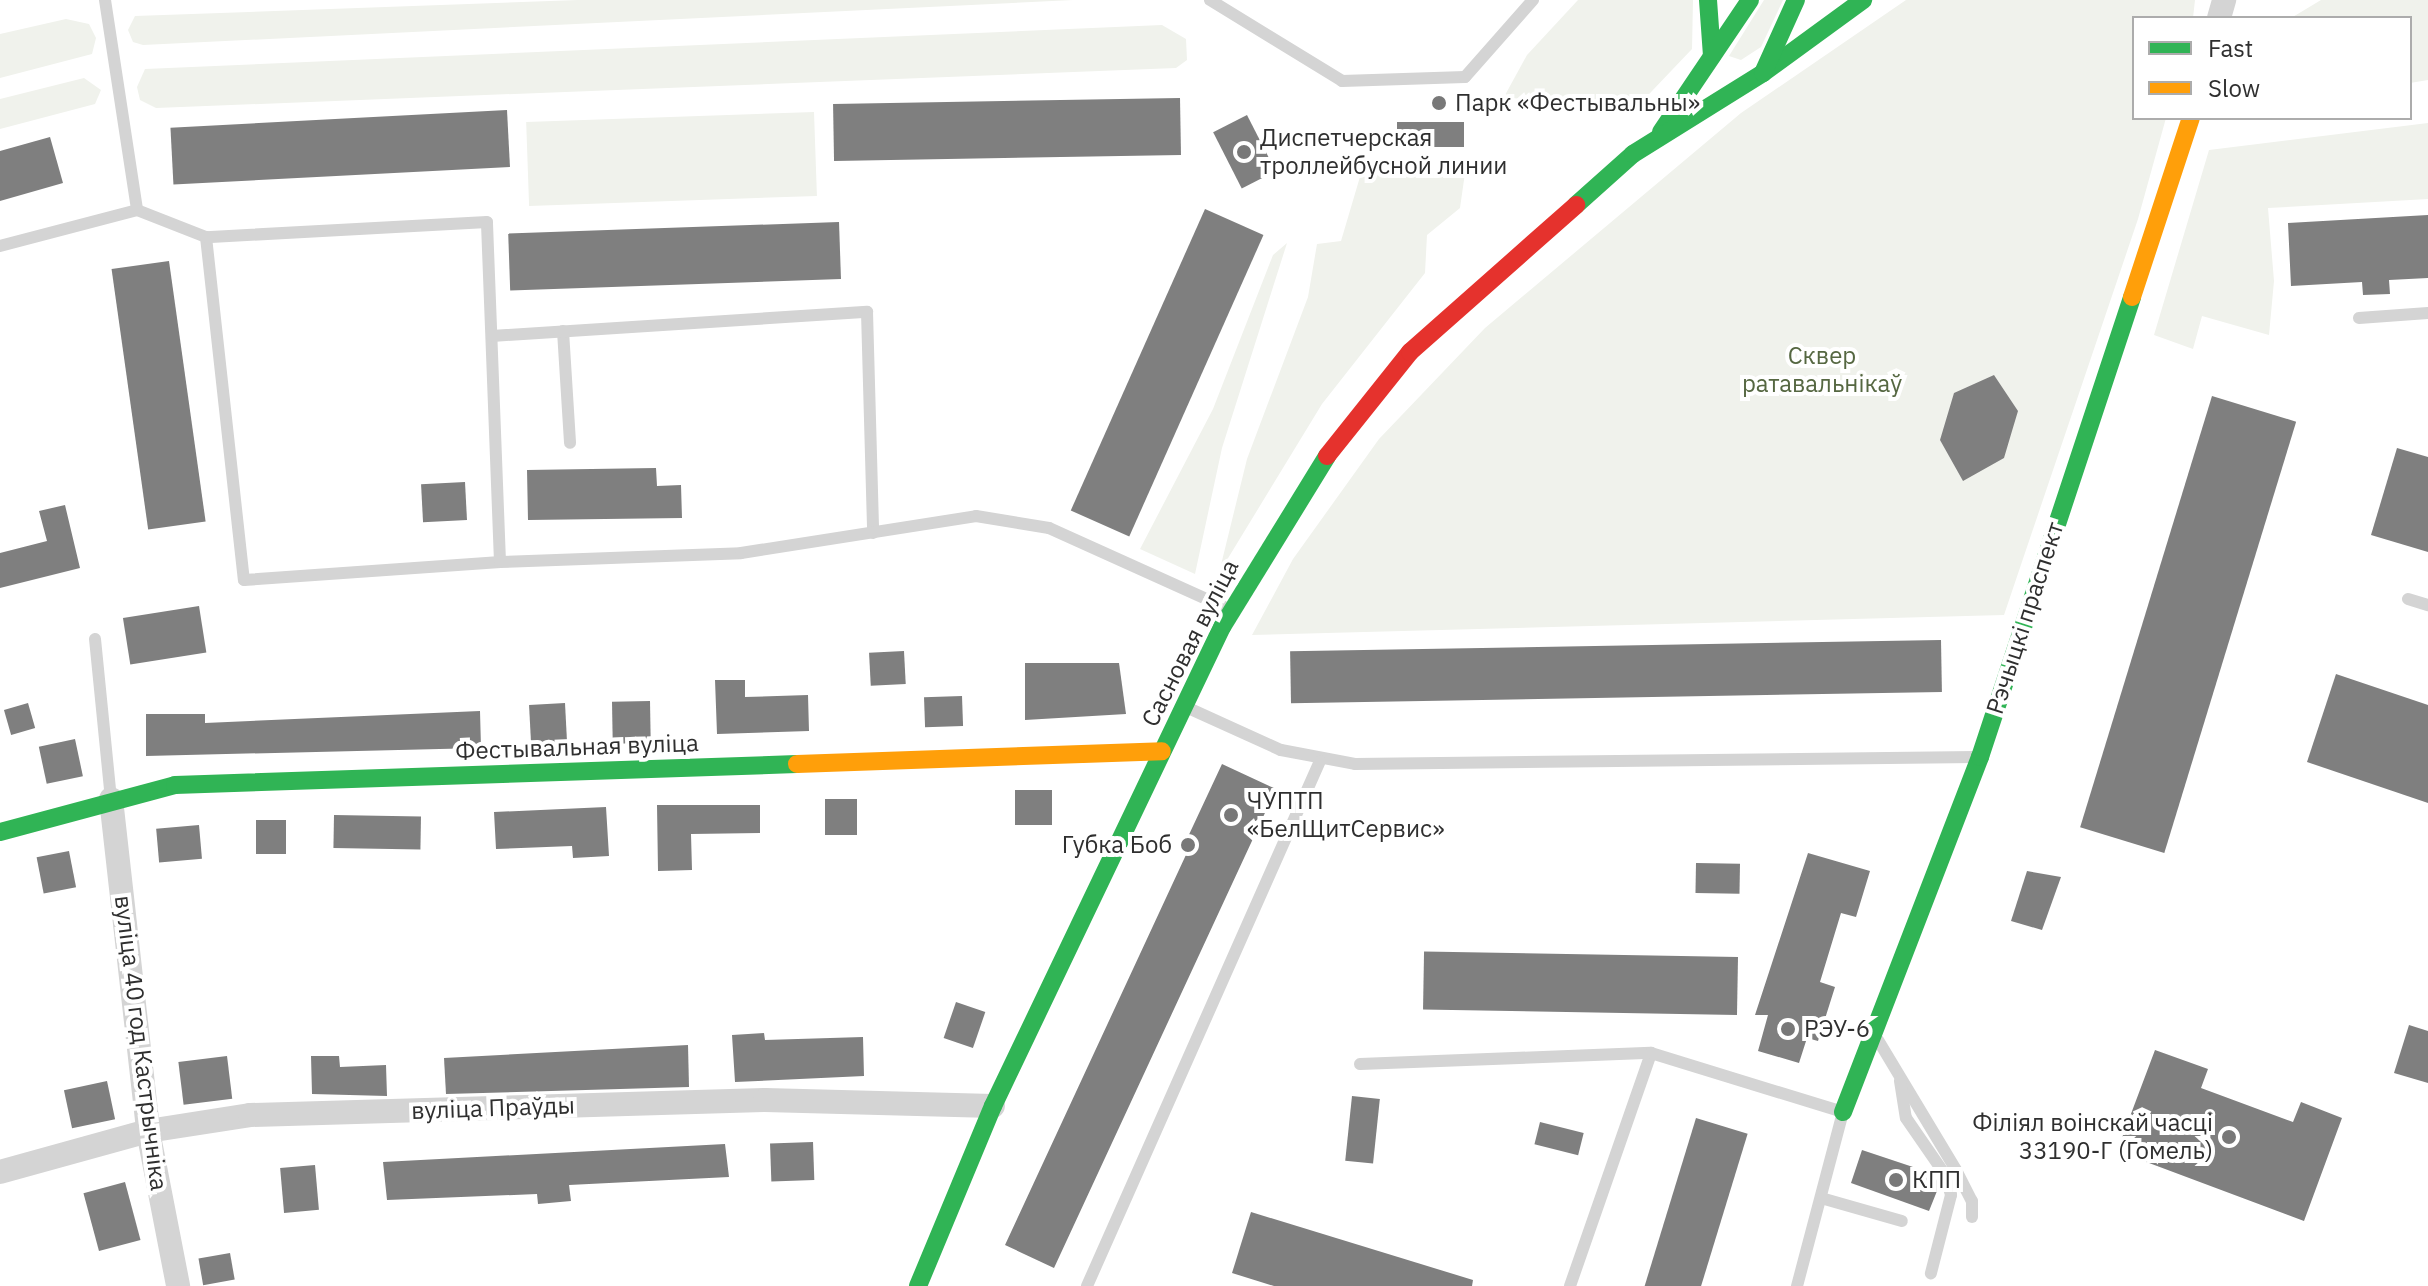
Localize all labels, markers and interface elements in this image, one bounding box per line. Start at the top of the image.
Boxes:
legend [2132,16,2412,120]
text: Fast [2208,32,2253,64]
text: Slow [2208,72,2260,104]
place label: Парк «Фестывальны» [1455,89,1700,117]
marker: Парк «Фестывальны» [1430,94,1448,112]
place label: Диспетчерская троллейбусной линии [1260,124,1507,180]
marker: Диспетчерская троллейбусной линии [1235,143,1253,161]
park label: Сквер ратавальнікаў [1742,342,1902,398]
street label: Рэчыцкі праспект [1980,518,2070,718]
street label: Сасновая вуліца [1136,555,1244,731]
street label: Фестывальная вуліца [455,728,699,766]
place label: ЧУПТП «БелЩитСервис» [1247,787,1444,843]
marker: ЧУПТП «БелЩитСервис» [1222,806,1240,824]
place label: Губка Боб [1062,831,1172,859]
marker: Губка Боб [1179,836,1197,854]
street label: вуліца 40 год Кастрычніка [109,894,173,1192]
place label: РЭУ-6 [1804,1015,1870,1043]
marker: РЭУ-6 [1779,1020,1797,1038]
street label: вуліца Праўды [411,1091,575,1125]
place label: Філіял воінскай часці 33190-Г (Гомель) [1972,1109,2213,1165]
marker: Філіял воінскай часці 33190-Г (Гомель) [2220,1128,2238,1146]
place label: КПП [1912,1166,1961,1194]
marker: КПП [1887,1171,1905,1189]

